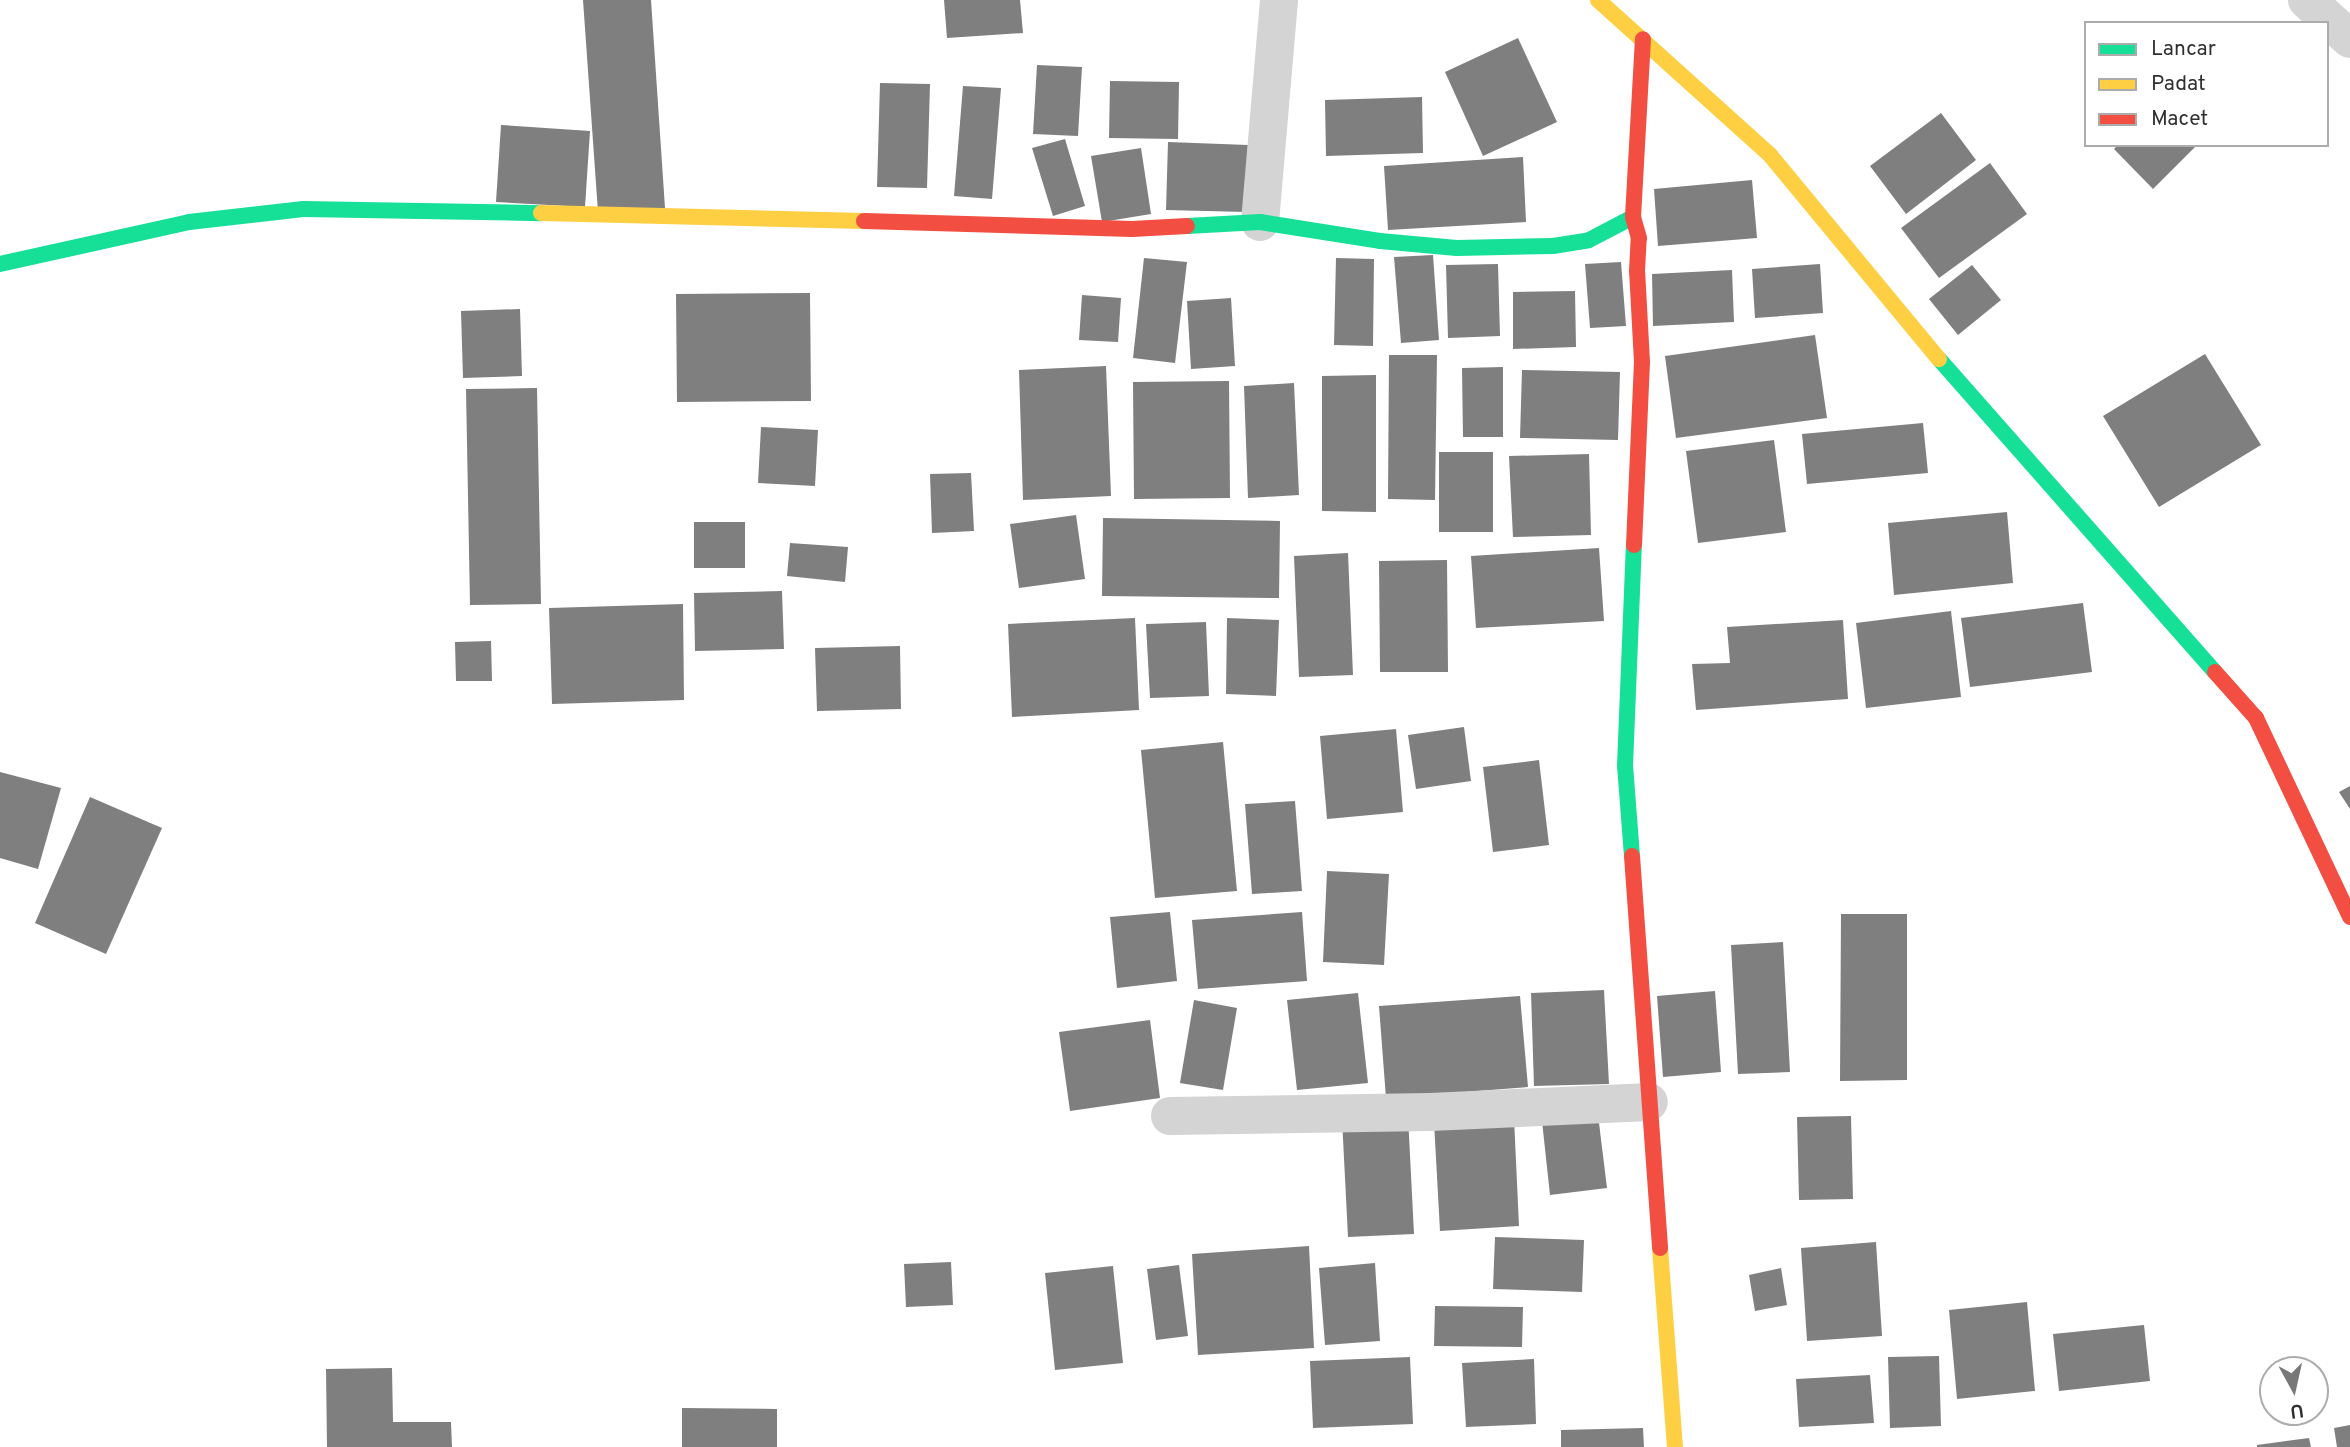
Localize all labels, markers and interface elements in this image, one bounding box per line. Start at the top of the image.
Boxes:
legend [2084,21,2329,147]
text: Lancar [2151,36,2216,63]
text: Padat [2151,71,2206,98]
text: Macet [2151,106,2208,133]
north arrow [2259,1356,2329,1426]
text: U [2288,1397,2305,1423]

